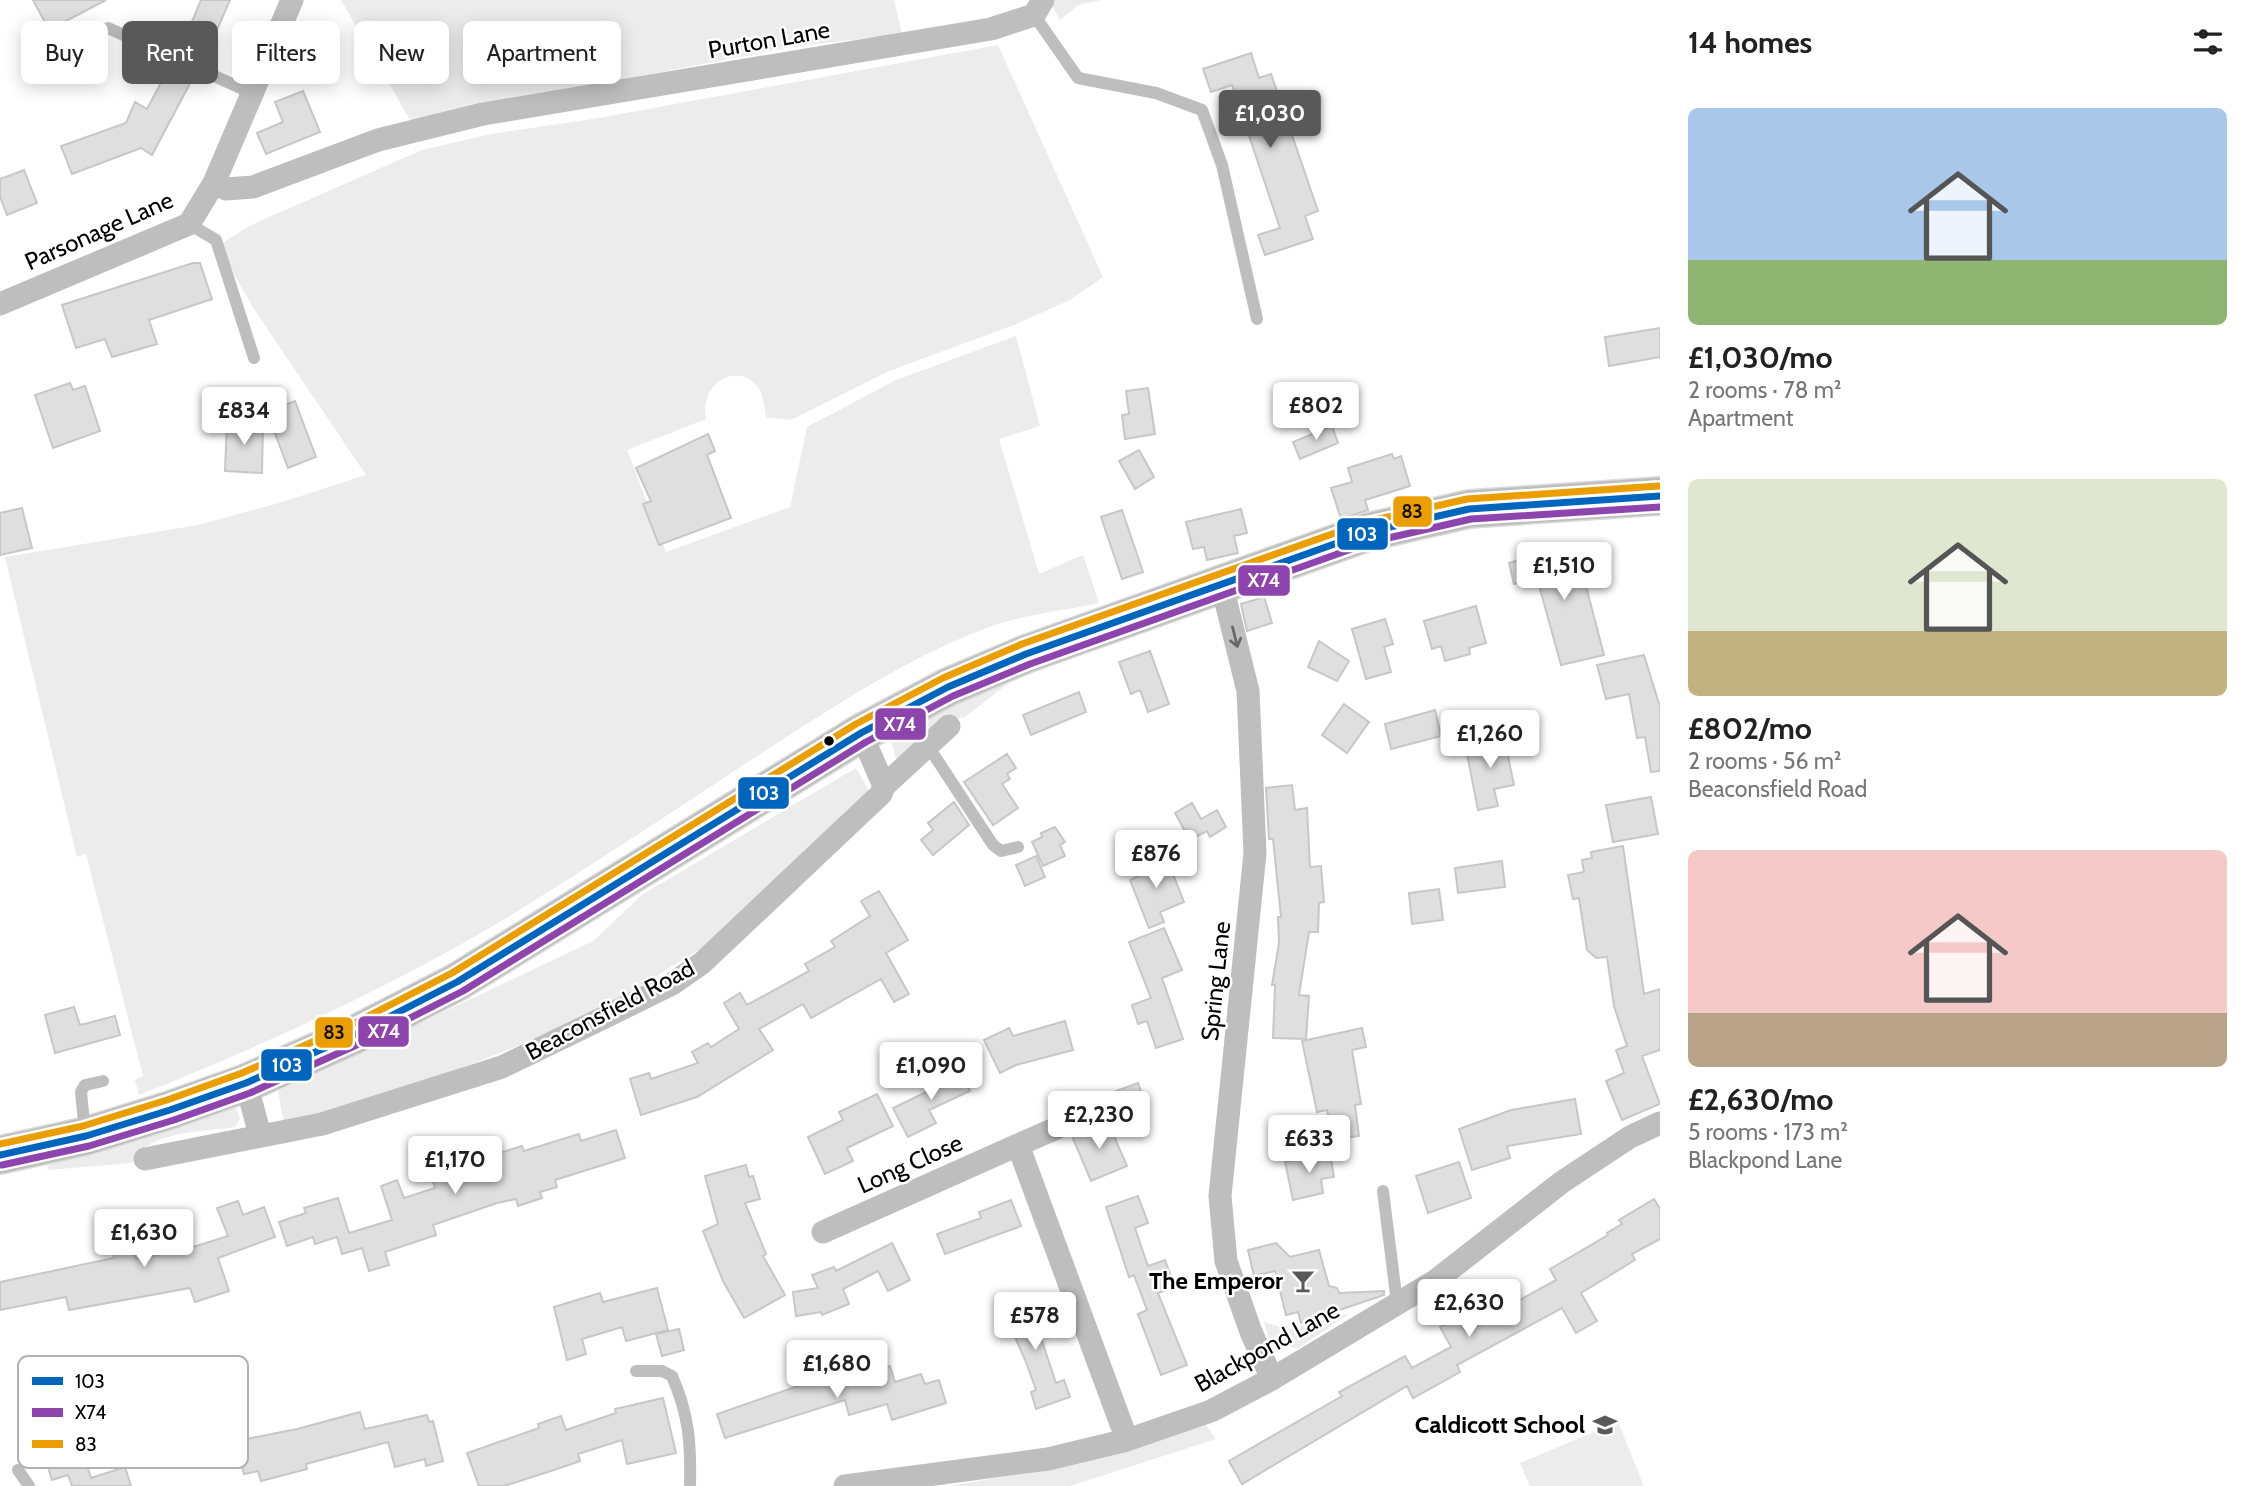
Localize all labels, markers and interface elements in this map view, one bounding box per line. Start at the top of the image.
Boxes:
street label: Purton Lane [706,15,832,64]
chip: Buy [21,21,108,84]
chip: Rent [122,21,218,84]
chip: Filters [232,21,340,84]
chip: New [354,21,449,84]
chip: Apartment [463,21,621,84]
icon: filters [2189,23,2227,61]
text: 14 homes [1688,24,1812,61]
pin: £1,030 [1213,90,1327,150]
text: £1,030 [1235,99,1305,127]
icon: home [1895,153,2021,279]
street label: Parsonage Lane [20,185,178,276]
text: £1,030/mo [1688,339,1833,376]
text: 2 rooms · 78 m² [1688,376,1842,404]
pin: £802 [1275,382,1357,442]
pin: £834 [203,388,285,447]
text: £802 [1289,391,1343,419]
text: £834 [218,396,270,424]
text: Apartment [1688,404,1793,432]
line badge: 83 [1392,495,1433,528]
text: 83 [1401,500,1423,523]
line badge: 103 [1336,517,1389,551]
text: 103 [1347,523,1377,546]
icon: home [1895,524,2021,650]
pin: £1,510 [1507,542,1621,602]
text: £1,510 [1533,551,1595,579]
line badge: X74 [1237,564,1291,597]
text: X74 [1247,569,1280,592]
one-way arrow [1229,625,1242,647]
line badge: X74 [874,707,927,741]
pin: £1,260 [1433,710,1547,770]
text: £802/mo [1688,710,1812,747]
text: X74 [883,713,916,736]
text: £1,260 [1456,719,1524,747]
unlabelled marker [822,734,836,748]
text: 2 rooms · 56 m² [1688,747,1842,775]
text: Beaconsfield Road [1688,775,1867,803]
line badge: 103 [737,776,790,810]
text: 103 [749,782,779,805]
pin: £876 [1115,830,1197,890]
text: £876 [1131,839,1181,867]
icon: home [1895,895,2021,1021]
street label: Spring Lane [1195,920,1236,1042]
street label: Beaconsfield Road [520,953,699,1066]
line badge: X74 [357,1015,410,1048]
line badge: 83 [314,1016,354,1049]
text: X74 [367,1020,400,1043]
text: 83 [323,1021,345,1044]
pin: £1,090 [874,1042,988,1102]
line badge: 103 [260,1048,313,1082]
text: £1,090 [896,1051,966,1079]
text: 103 [272,1054,302,1077]
text: £2,630/mo [1688,1081,1833,1118]
pin: £2,230 [1042,1092,1156,1151]
text: £2,230 [1064,1100,1134,1128]
pin: £633 [1268,1116,1350,1175]
text: 5 rooms · 173 m² [1688,1118,1848,1146]
text: £633 [1284,1124,1334,1152]
street label: Long Close [853,1128,967,1199]
pin: £1,170 [398,1136,512,1196]
text: £1,170 [424,1145,486,1173]
text: Blackpond Lane [1688,1146,1842,1174]
pin: £1,630 [87,1210,201,1269]
text: £1,630 [110,1218,178,1246]
place label: The Emperor [1149,1266,1283,1295]
bar icon: The Emperor [1289,1267,1317,1295]
pin: £2,630 [1412,1280,1526,1339]
text: £2,630 [1433,1288,1505,1316]
pin: £578 [994,1292,1076,1352]
street label: Blackpond Lane [1189,1295,1344,1398]
text: £578 [1010,1301,1060,1329]
pin: £1,680 [780,1340,894,1400]
text: £1,680 [803,1349,871,1377]
legend [18,1356,248,1468]
text: 103 [75,1370,105,1393]
text: X74 [75,1401,106,1424]
place label: Caldicott School [1415,1410,1585,1439]
school or university icon: Caldicott School [1591,1411,1619,1439]
text: 83 [75,1433,97,1456]

